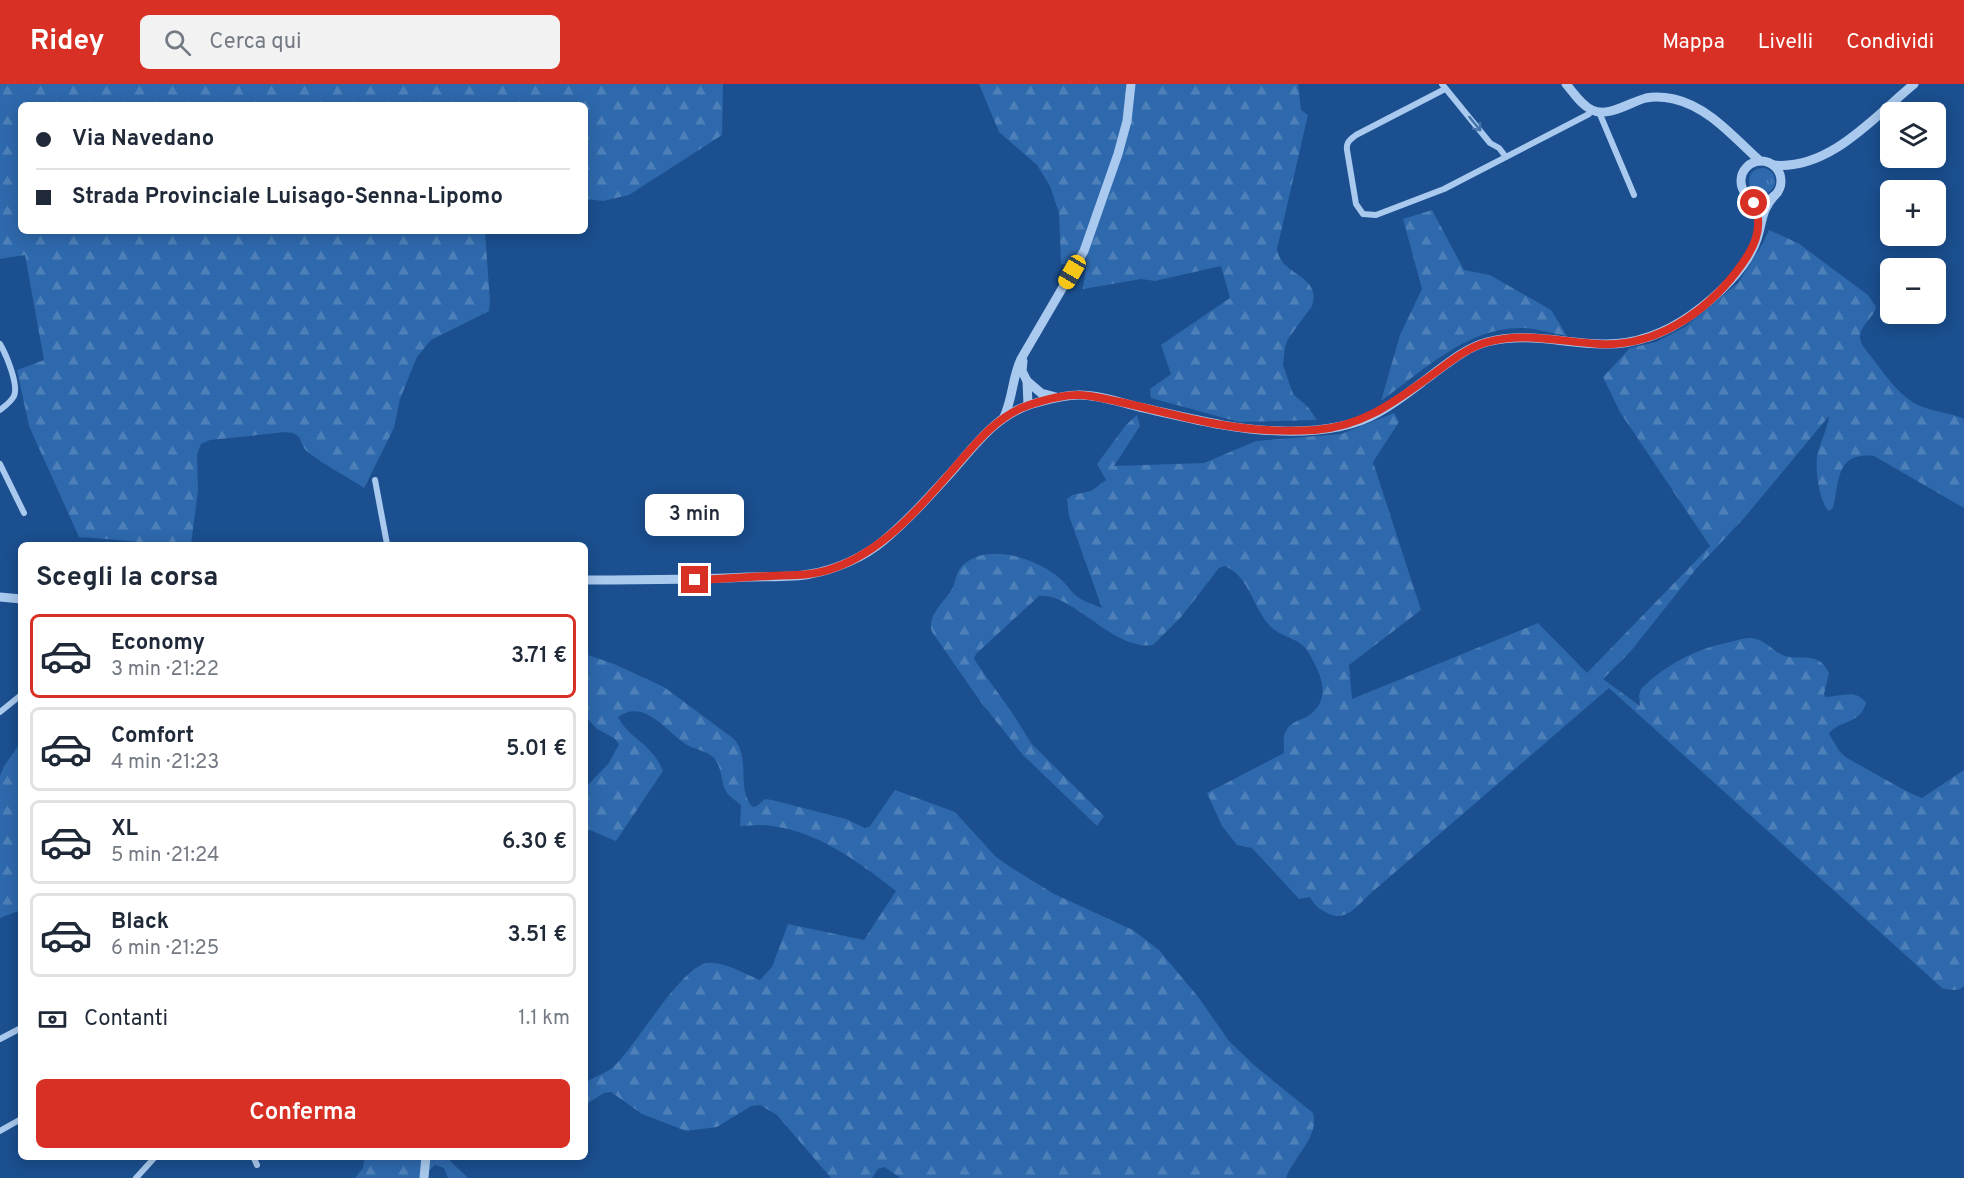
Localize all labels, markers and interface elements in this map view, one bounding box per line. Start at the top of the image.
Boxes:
search box [140,15,560,69]
text: Ridey [30,24,104,60]
icon: search [161,26,194,59]
text: Cerca qui [209,29,302,56]
text: Mappa [1662,29,1725,56]
text: Livelli [1758,29,1813,56]
text: Condividi [1846,29,1934,56]
map controls [1880,102,1946,324]
button: layers [1880,102,1946,168]
one-way arrow [1468,116,1481,132]
text: Via Navedano [72,126,214,153]
button: + [1880,180,1946,246]
text: Strada Provinciale Luisago-Senna-Lipomo [72,184,503,211]
route start [1740,189,1767,216]
car [1055,252,1089,292]
button: − [1880,258,1946,324]
callout: 3 min [646,493,744,535]
text: 3 min [669,502,720,528]
text: Scegli la corsa [36,561,218,595]
route end [681,566,708,593]
icon: car [39,629,93,683]
text: Economy [111,630,205,657]
text: 3.71 € [511,643,567,670]
text: 3 min · 21:22 [111,657,219,683]
icon: car [39,722,93,776]
text: Comfort [111,723,194,750]
text: 5.01 € [506,736,567,763]
text: 4 min · 21:23 [111,750,219,776]
icon: car [39,815,93,869]
text: XL [111,816,138,843]
text: 6.30 € [502,829,567,856]
text: 5 min · 21:24 [111,843,219,869]
icon: car [39,908,93,962]
text: Black [111,909,169,936]
text: 3.51 € [508,922,567,949]
text: 6 min · 21:25 [111,936,219,962]
icon: cash [36,1003,69,1036]
text: Contanti [84,1006,168,1033]
text: 1.1 km [518,1006,570,1032]
button: Conferma [36,1079,570,1148]

